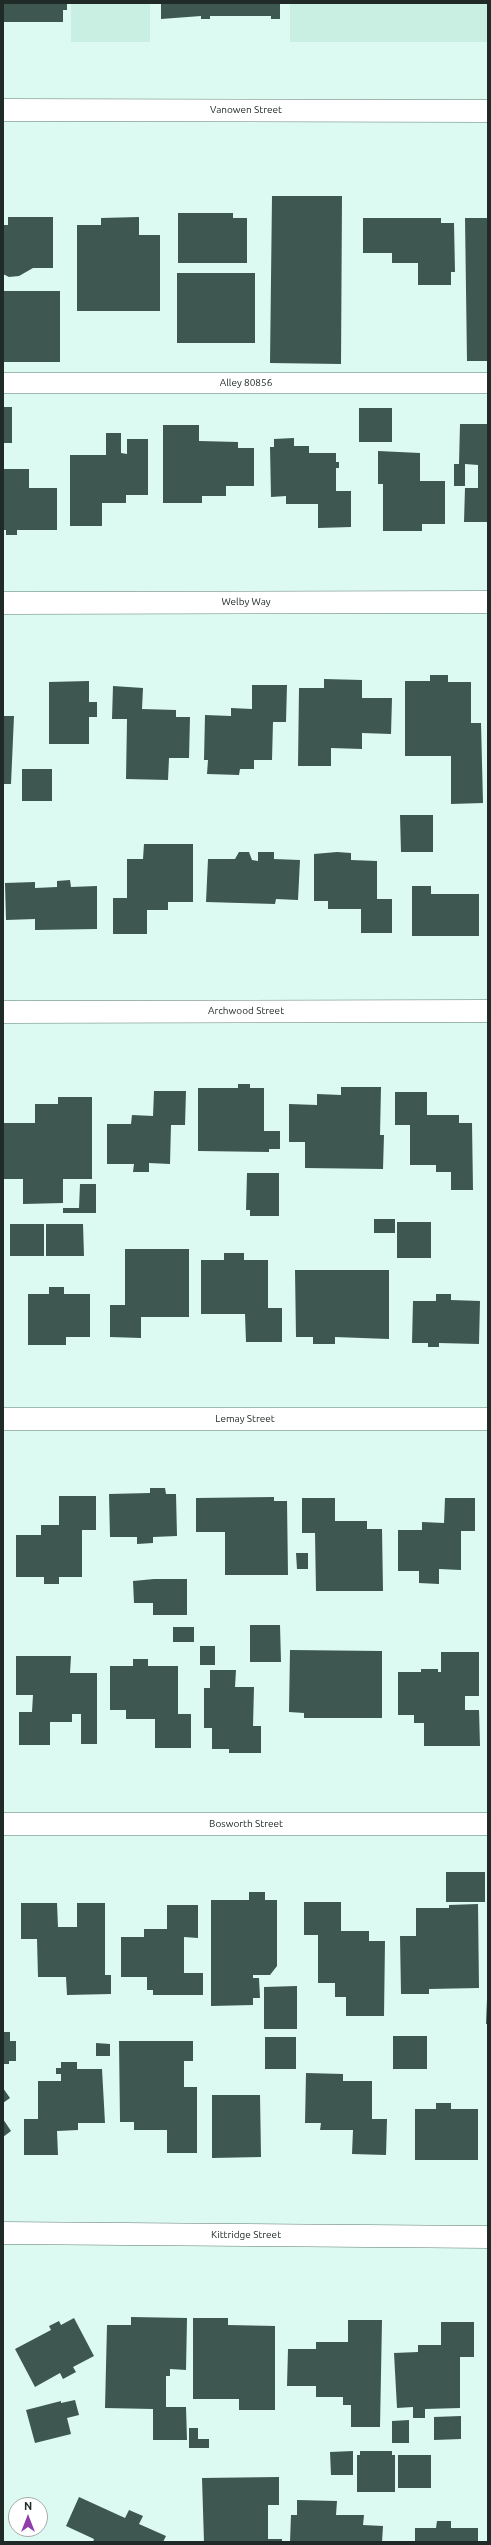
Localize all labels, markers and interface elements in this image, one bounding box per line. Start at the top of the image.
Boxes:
street label: Vanowen Street [210,104,282,116]
street label: Alley 80856 [220,377,272,389]
street label: Welby Way [221,596,271,608]
street label: Archwood Street [208,1005,284,1017]
street label: Lemay Street [215,1413,275,1425]
street label: Bosworth Street [209,1818,283,1830]
street label: Kittridge Street [211,2229,281,2241]
north arrow [8,2497,48,2537]
text: N [24,2500,32,2512]

